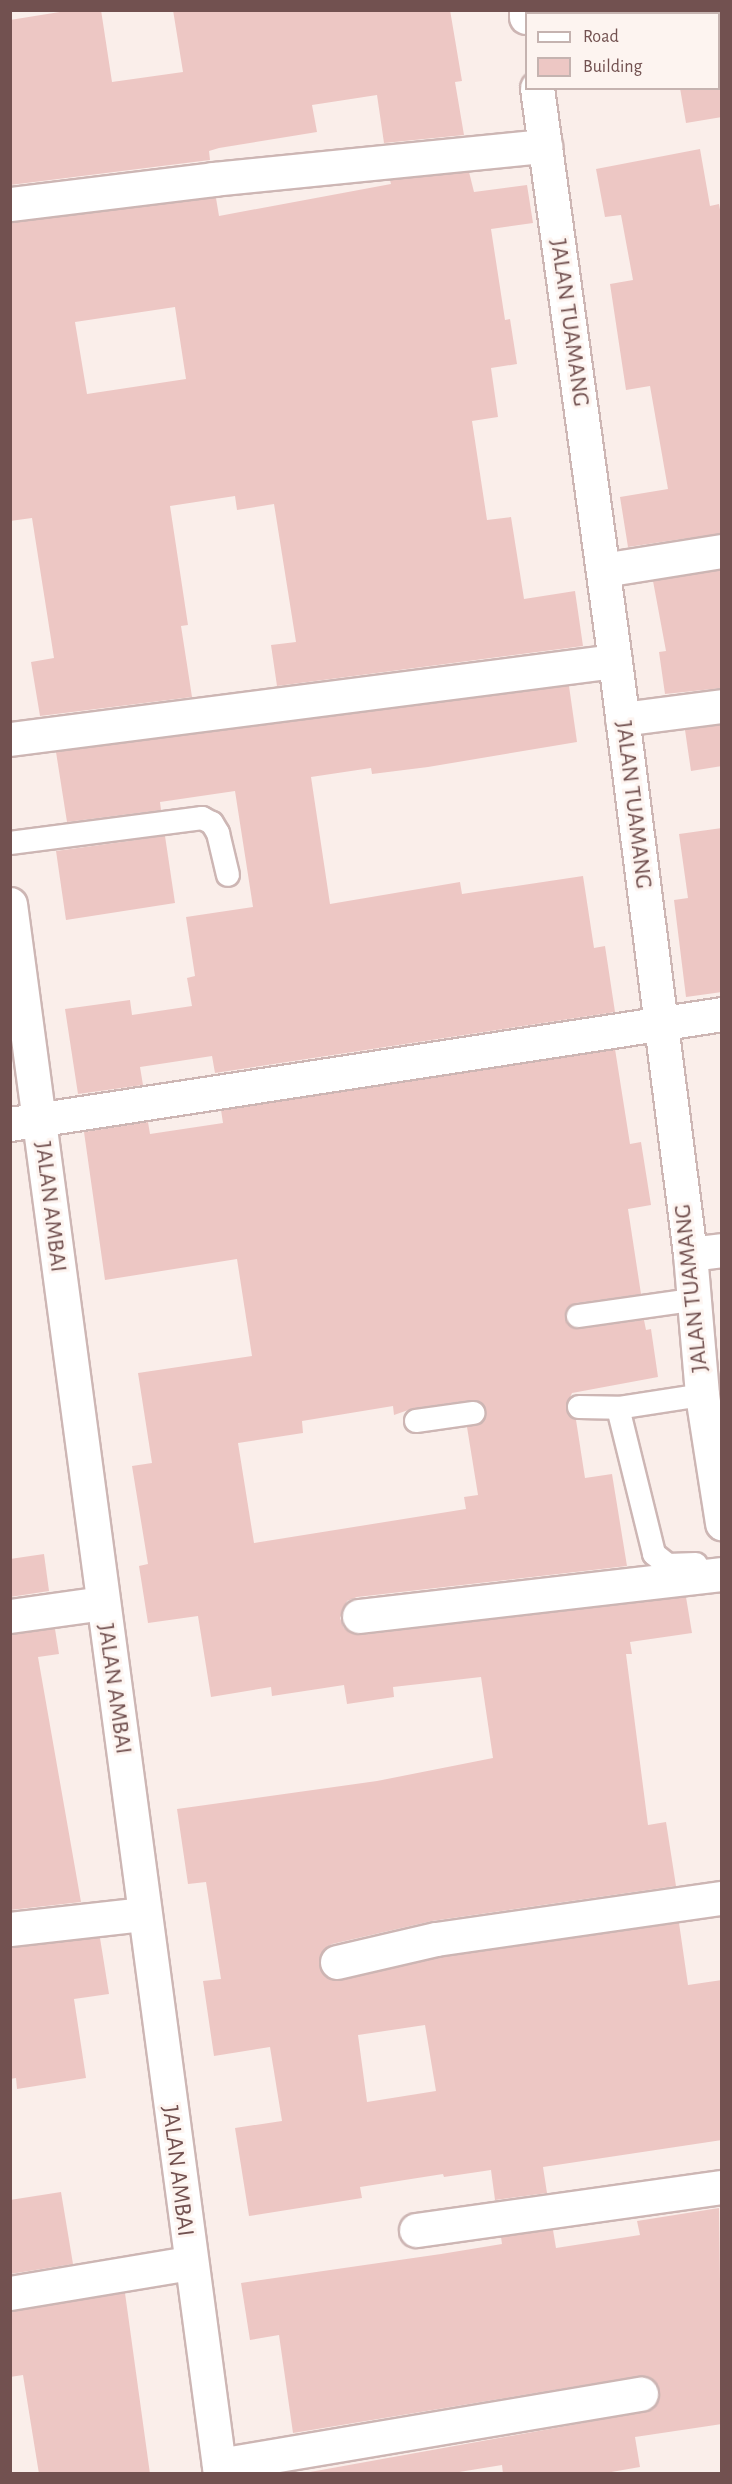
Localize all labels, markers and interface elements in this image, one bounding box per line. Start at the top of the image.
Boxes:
legend [525,12,720,90]
text: Road [583,28,619,46]
text: Building [583,58,642,76]
street label: JALAN TUAMANG [543,237,595,409]
street label: JALAN TUAMANG [608,719,658,891]
street label: JALAN AMBAI [28,1140,72,1274]
street label: JALAN TUAMANG [669,1202,715,1374]
street label: JALAN AMBAI [91,1622,137,1756]
street label: JALAN AMBAI [155,2104,199,2238]

